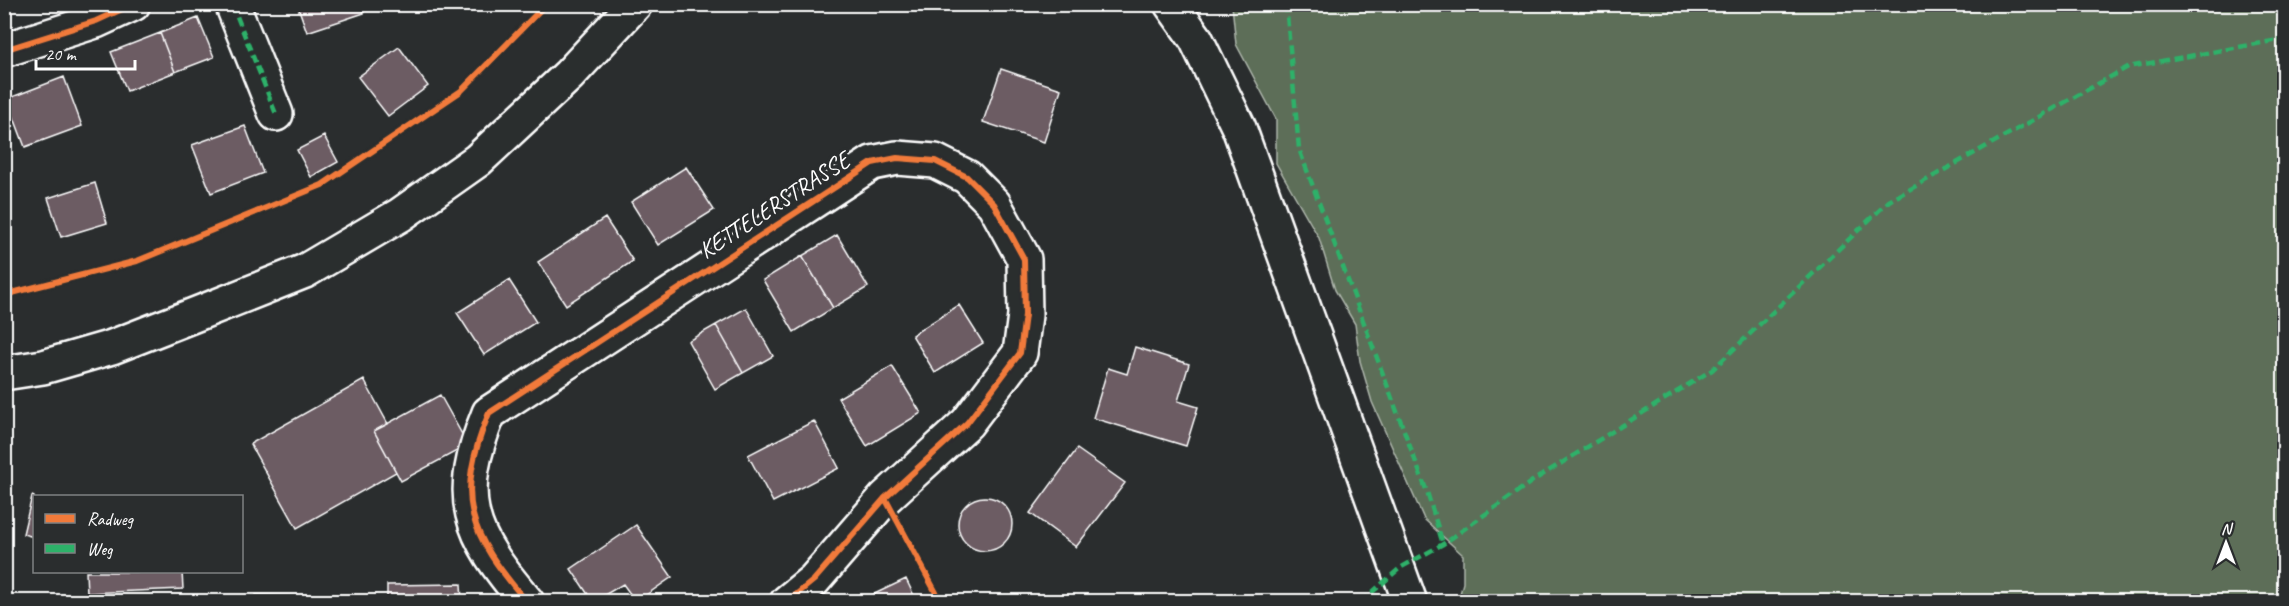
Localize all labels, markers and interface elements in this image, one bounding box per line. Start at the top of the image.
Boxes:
scale bar [36,33,135,71]
text: 20 m [45,43,78,65]
street label: KETTELERSTRASSE [693,143,858,265]
legend [33,495,243,573]
text: Radweg [87,508,135,530]
north arrow [2196,513,2256,573]
text: N [2221,519,2234,539]
text: Weg [87,538,114,560]

